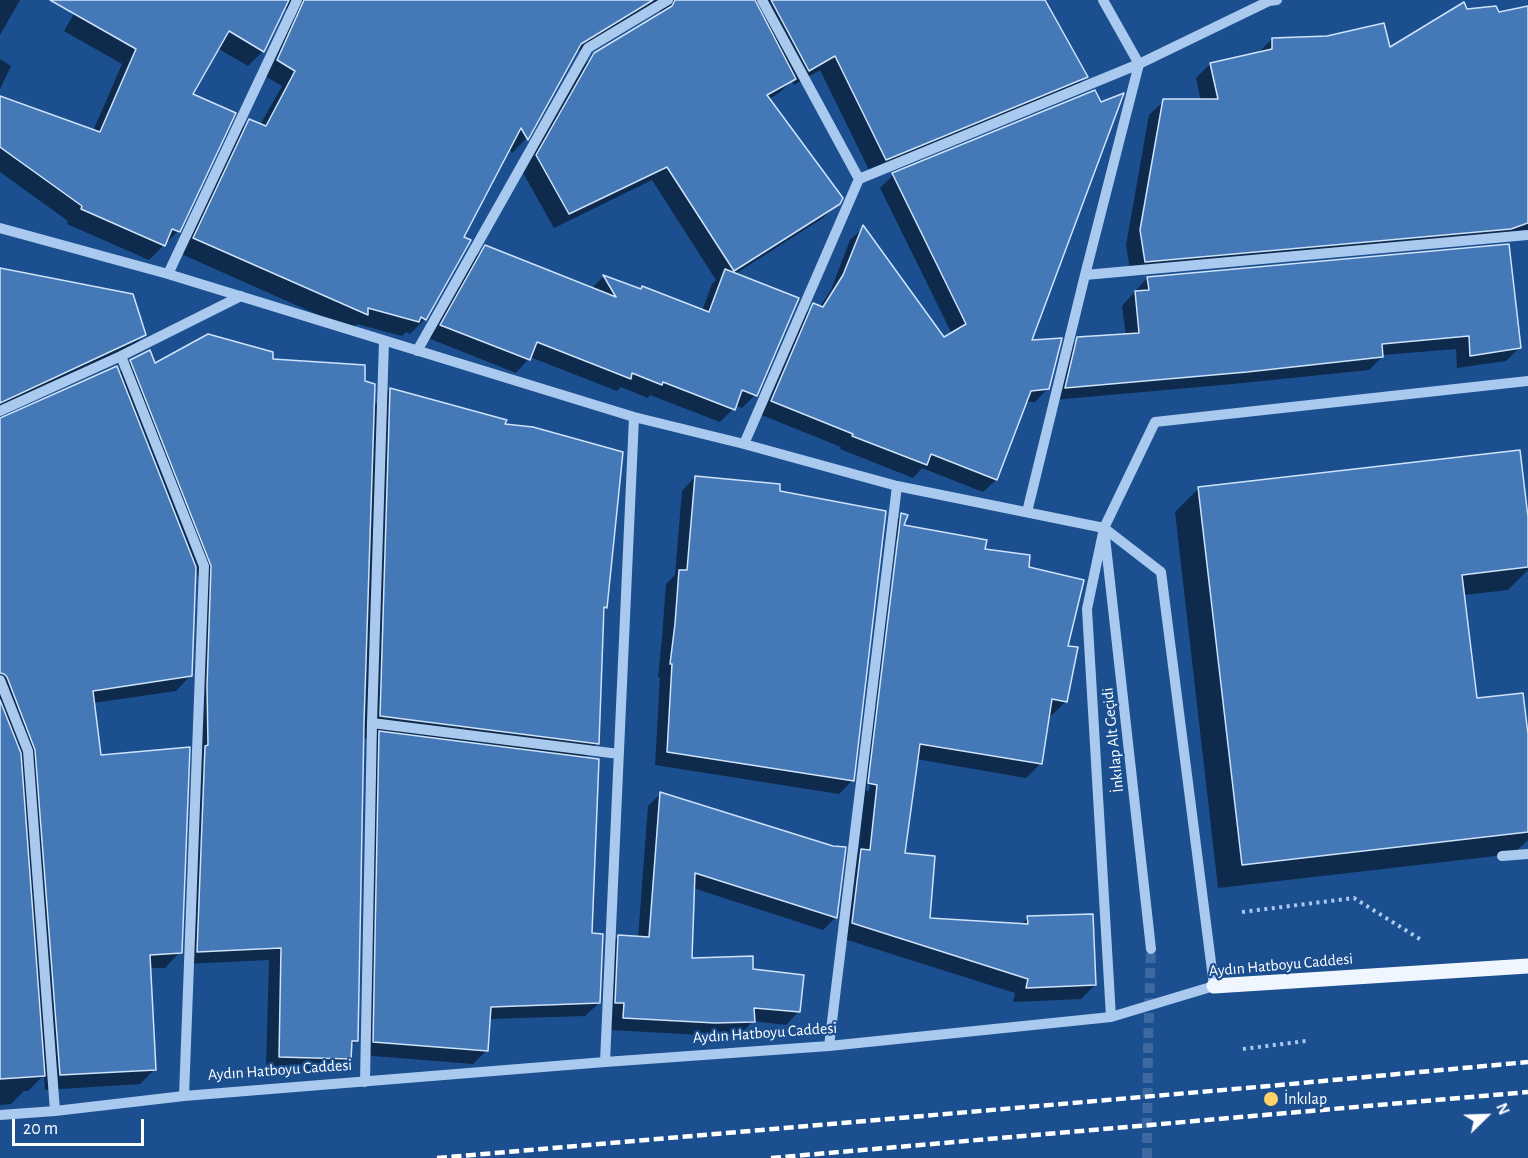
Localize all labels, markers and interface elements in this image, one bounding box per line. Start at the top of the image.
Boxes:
street label: İnkılap Alt Geçidi [1098,687,1128,793]
street label: Aydın Hatboyu Caddesi [1208,949,1354,981]
street label: Aydın Hatboyu Caddesi [692,1018,838,1048]
street label: Aydın Hatboyu Caddesi [207,1055,353,1085]
north arrow [1456,1086,1516,1146]
place label: İnkılap [1284,1089,1327,1109]
marker: İnkılap [1262,1090,1280,1108]
text: N [1493,1101,1512,1117]
scale bar [15,1107,147,1145]
text: 20 m [23,1120,58,1138]

